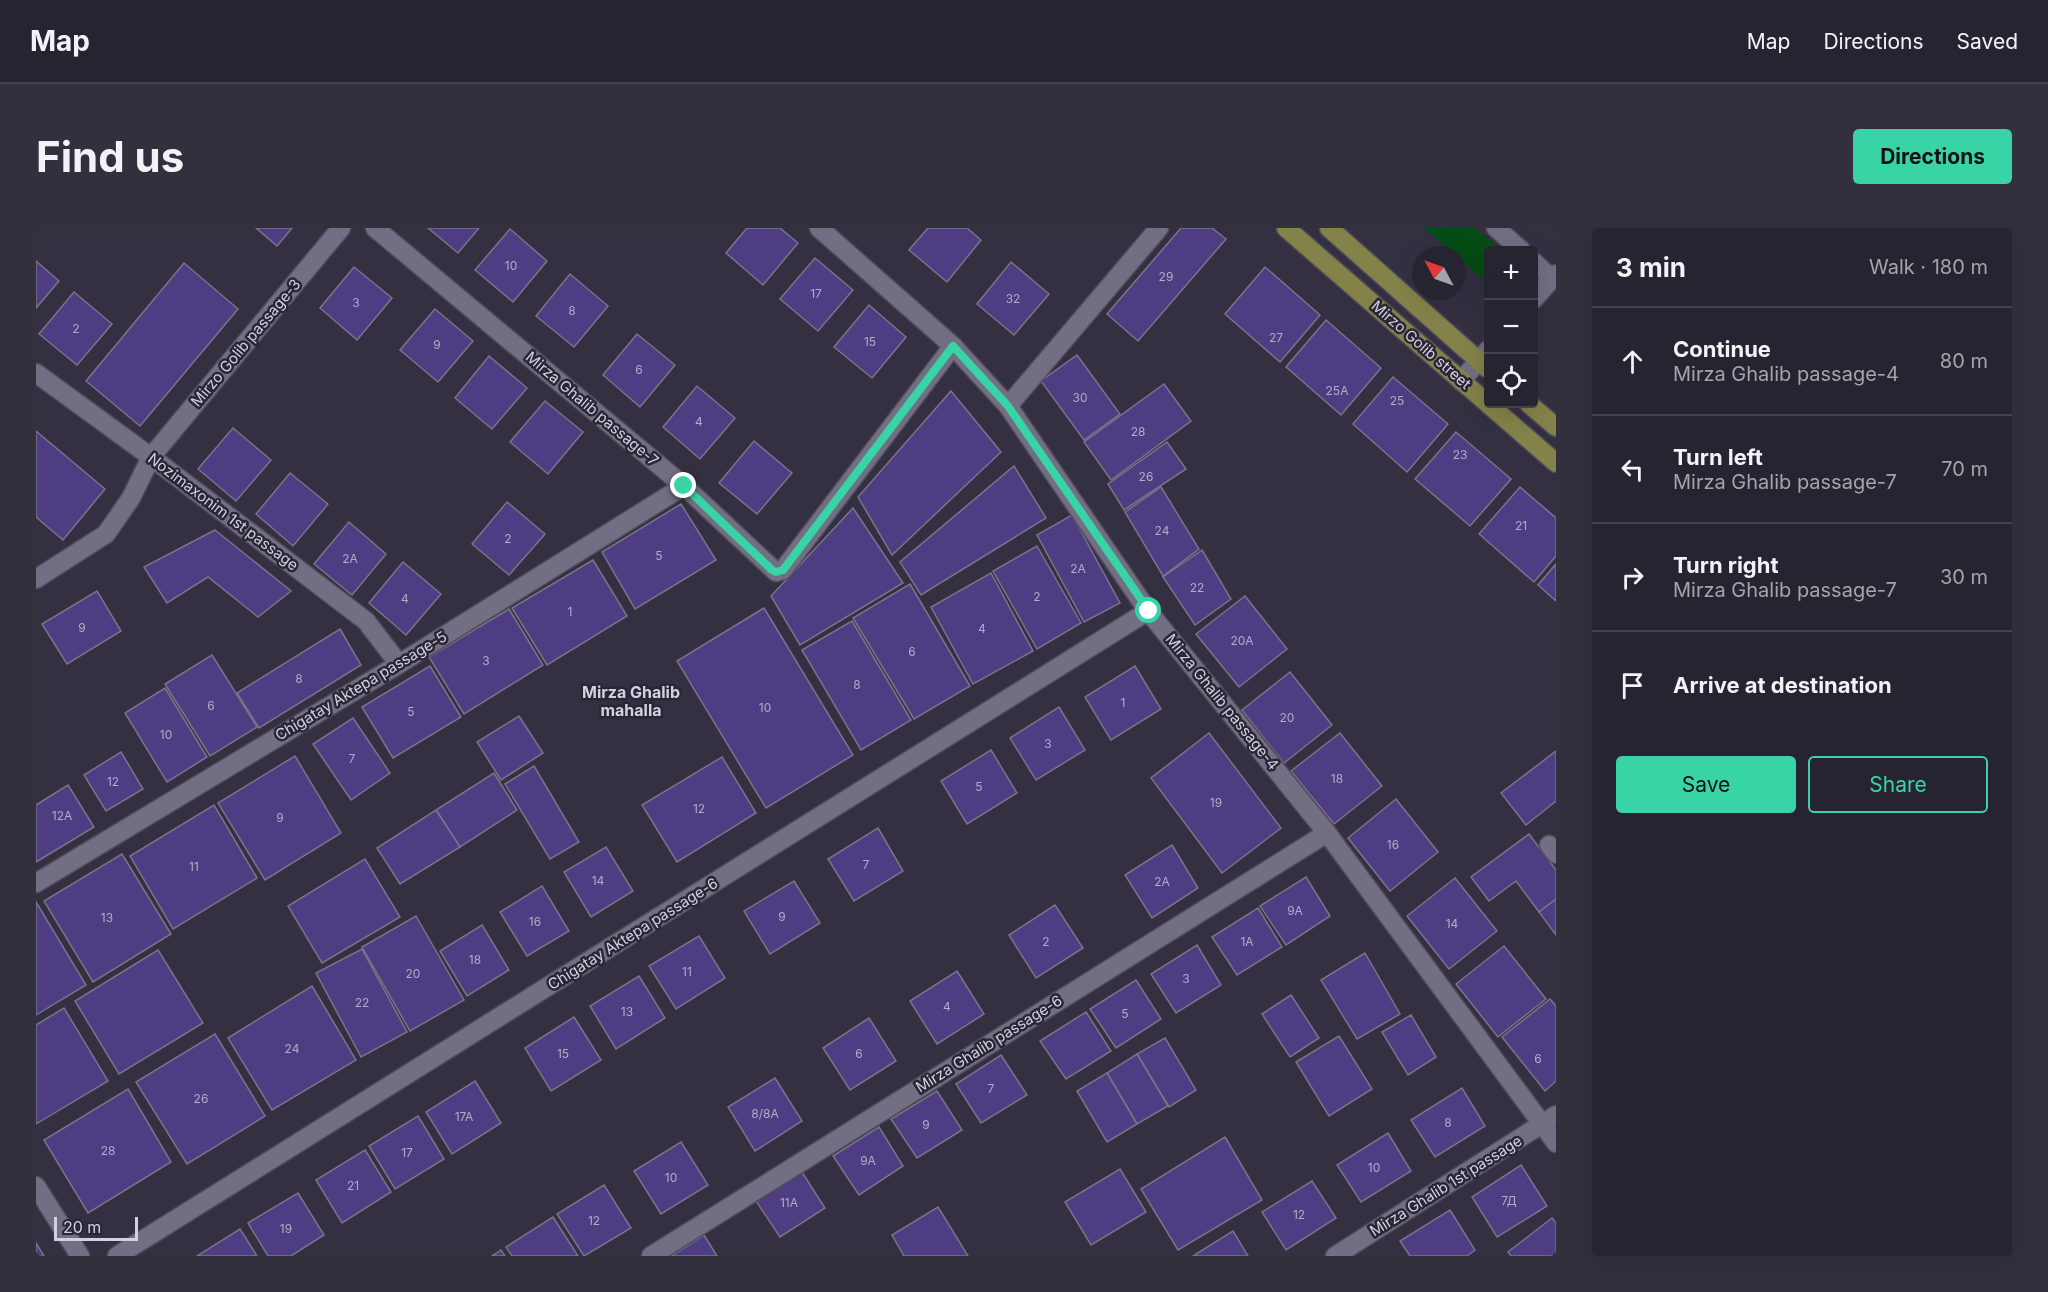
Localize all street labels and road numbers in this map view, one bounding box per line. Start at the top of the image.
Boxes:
street label: Mirzo Golib passage-3 [187,275,305,410]
street label: Mirzo Golib street [1368,296,1475,393]
street label: Mirza Ghalib passage-7 [522,347,663,470]
street label: Nozimaxonim 1st passage [144,449,302,574]
street label: Chigatay Aktepa passage-5 [272,628,450,744]
street label: Mirza Ghalib passage-4 [1162,630,1283,774]
street label: Chigatay Aktepa passage-6 [544,873,721,994]
street label: Mirza Ghalib passage-6 [912,991,1065,1096]
street label: Mirza Ghalib 1st passage [1366,1131,1525,1240]

